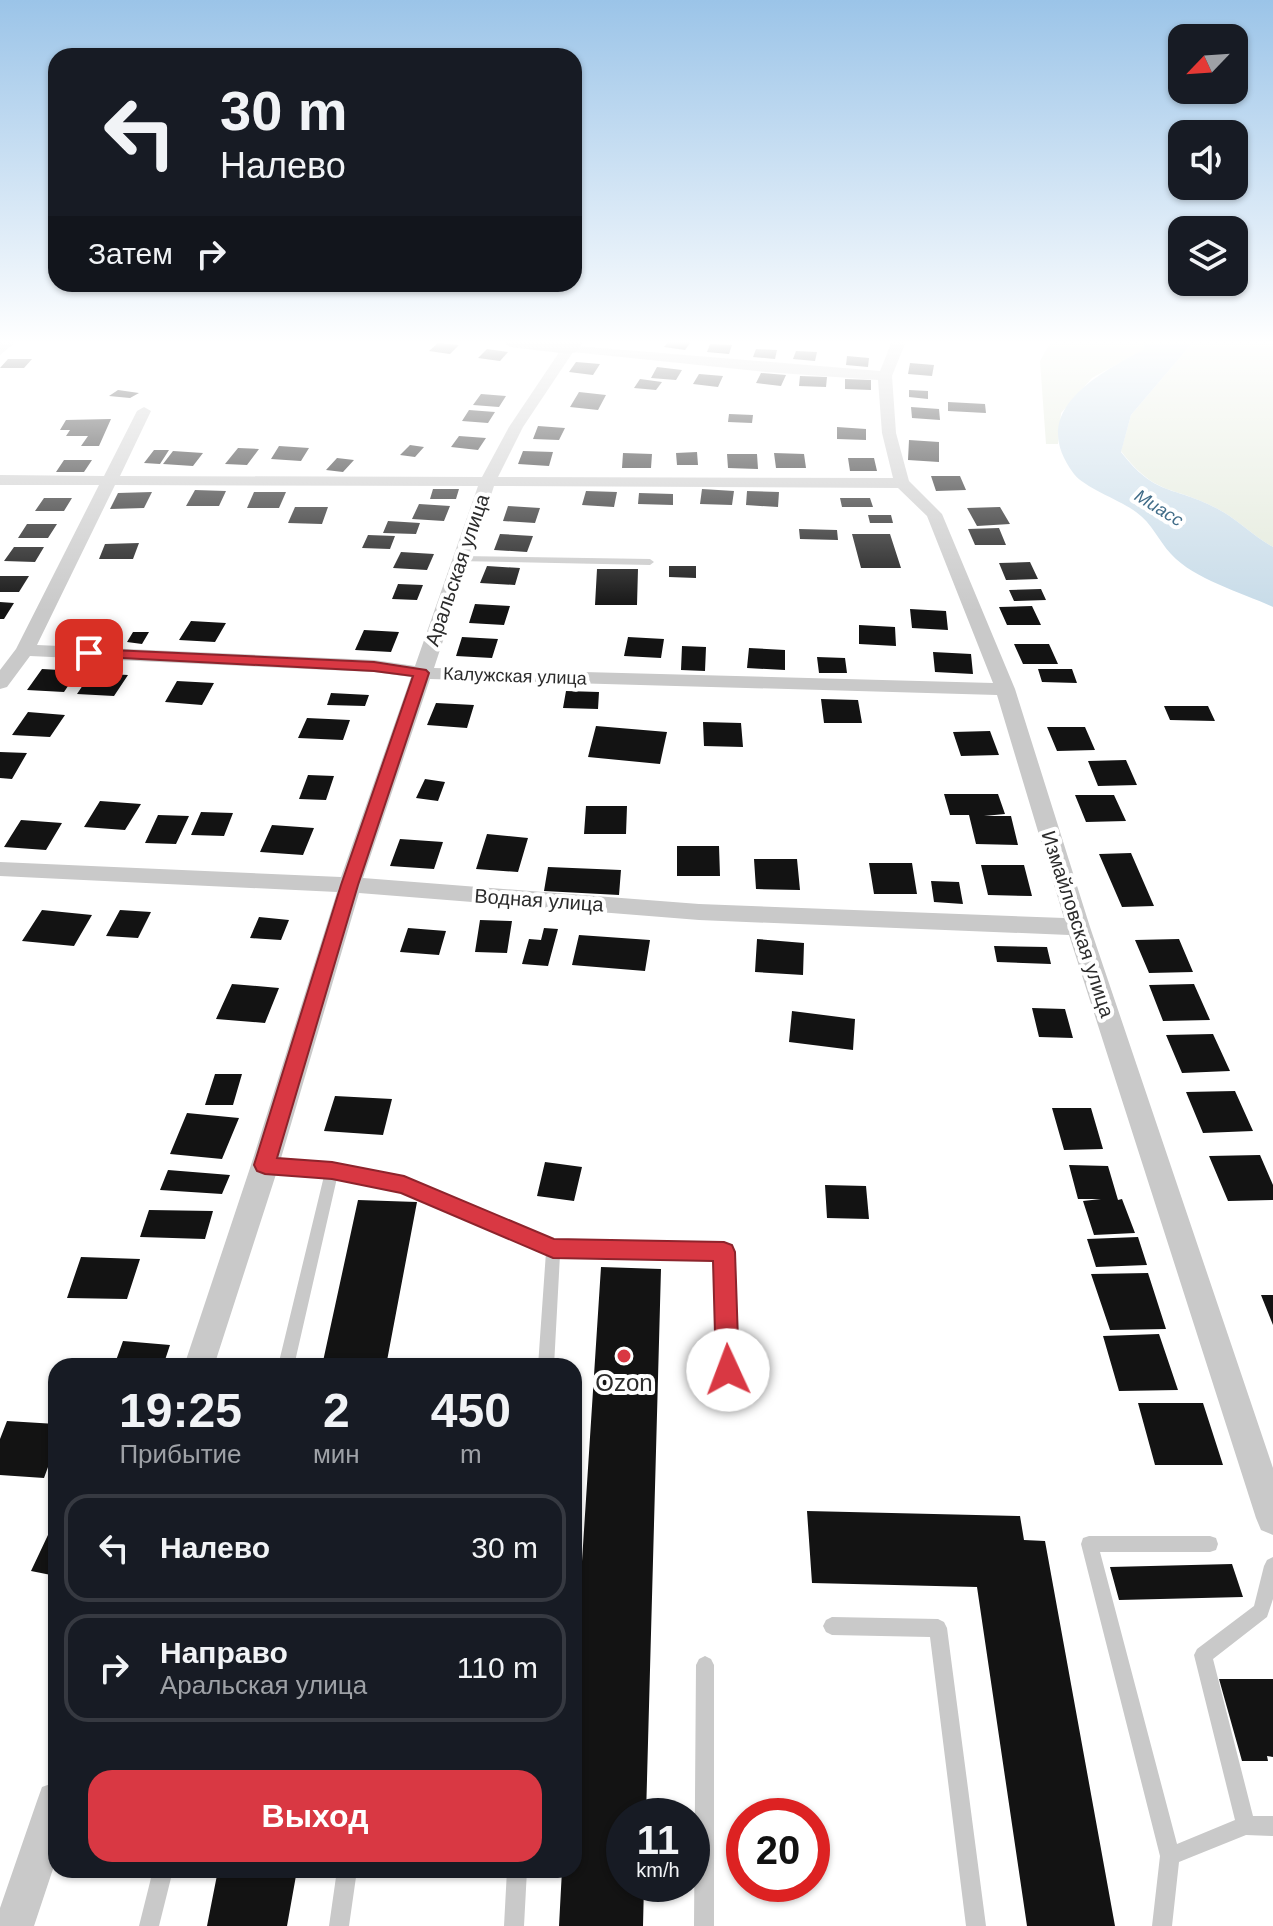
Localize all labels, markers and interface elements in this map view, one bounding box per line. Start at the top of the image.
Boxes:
north arrow [1168,24,1248,104]
map controls [1168,24,1248,296]
text: 30 m [220,79,348,142]
icon: left [88,80,192,184]
button: sound [1168,120,1248,200]
text: Налево [220,145,346,186]
button: layers [1168,216,1248,296]
icon: right [189,232,233,276]
text: Затем [88,237,173,270]
water label: Миасс [1131,485,1187,531]
street label: Аральская улица [421,490,494,649]
pin [55,619,123,687]
icon: arrive [67,631,111,675]
street label: Калужская улица [443,663,588,689]
street label: Измайловская улица [1037,828,1119,1021]
street label: Водная улица [474,885,605,916]
position arrow [686,1328,770,1412]
marker: Ozon [615,1347,633,1365]
place label: Ozon [595,1369,653,1396]
text: 19:25 [119,1384,242,1437]
text: 2 [323,1384,350,1437]
text: 450 [431,1384,511,1437]
text: Прибытие [119,1439,242,1469]
text: мин [313,1439,360,1469]
text: m [460,1439,482,1469]
icon: left [92,1526,136,1570]
text: Налево [160,1531,270,1564]
text: 30 m [471,1531,538,1564]
text: Направо [160,1636,288,1669]
icon: right [92,1646,136,1690]
text: 110 m [457,1651,538,1684]
text: Аральская улица [160,1670,367,1700]
button: Выход [88,1770,542,1862]
speed limit sign: 20 [726,1798,830,1902]
text: 11 [637,1818,679,1862]
text: km/h [636,1859,680,1881]

